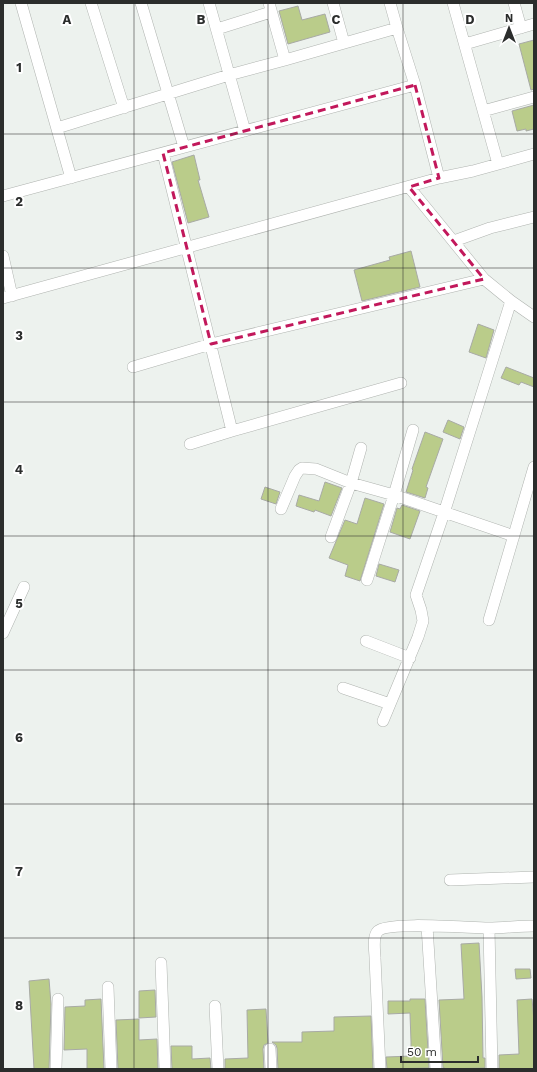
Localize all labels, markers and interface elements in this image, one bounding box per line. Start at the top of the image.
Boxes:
north arrow [489,8,529,48]
text: A [63,12,72,27]
text: B [197,12,206,27]
text: C [332,12,341,27]
text: D [465,12,475,27]
text: N [505,12,513,25]
text: 1 [16,60,22,75]
text: 2 [15,194,23,209]
text: 3 [15,328,23,343]
text: 4 [15,462,24,477]
text: 5 [15,596,23,611]
text: 6 [15,730,23,745]
text: 7 [15,864,23,879]
text: 8 [15,998,23,1013]
scale bar [401,1038,478,1064]
text: 50 m [407,1045,437,1059]

